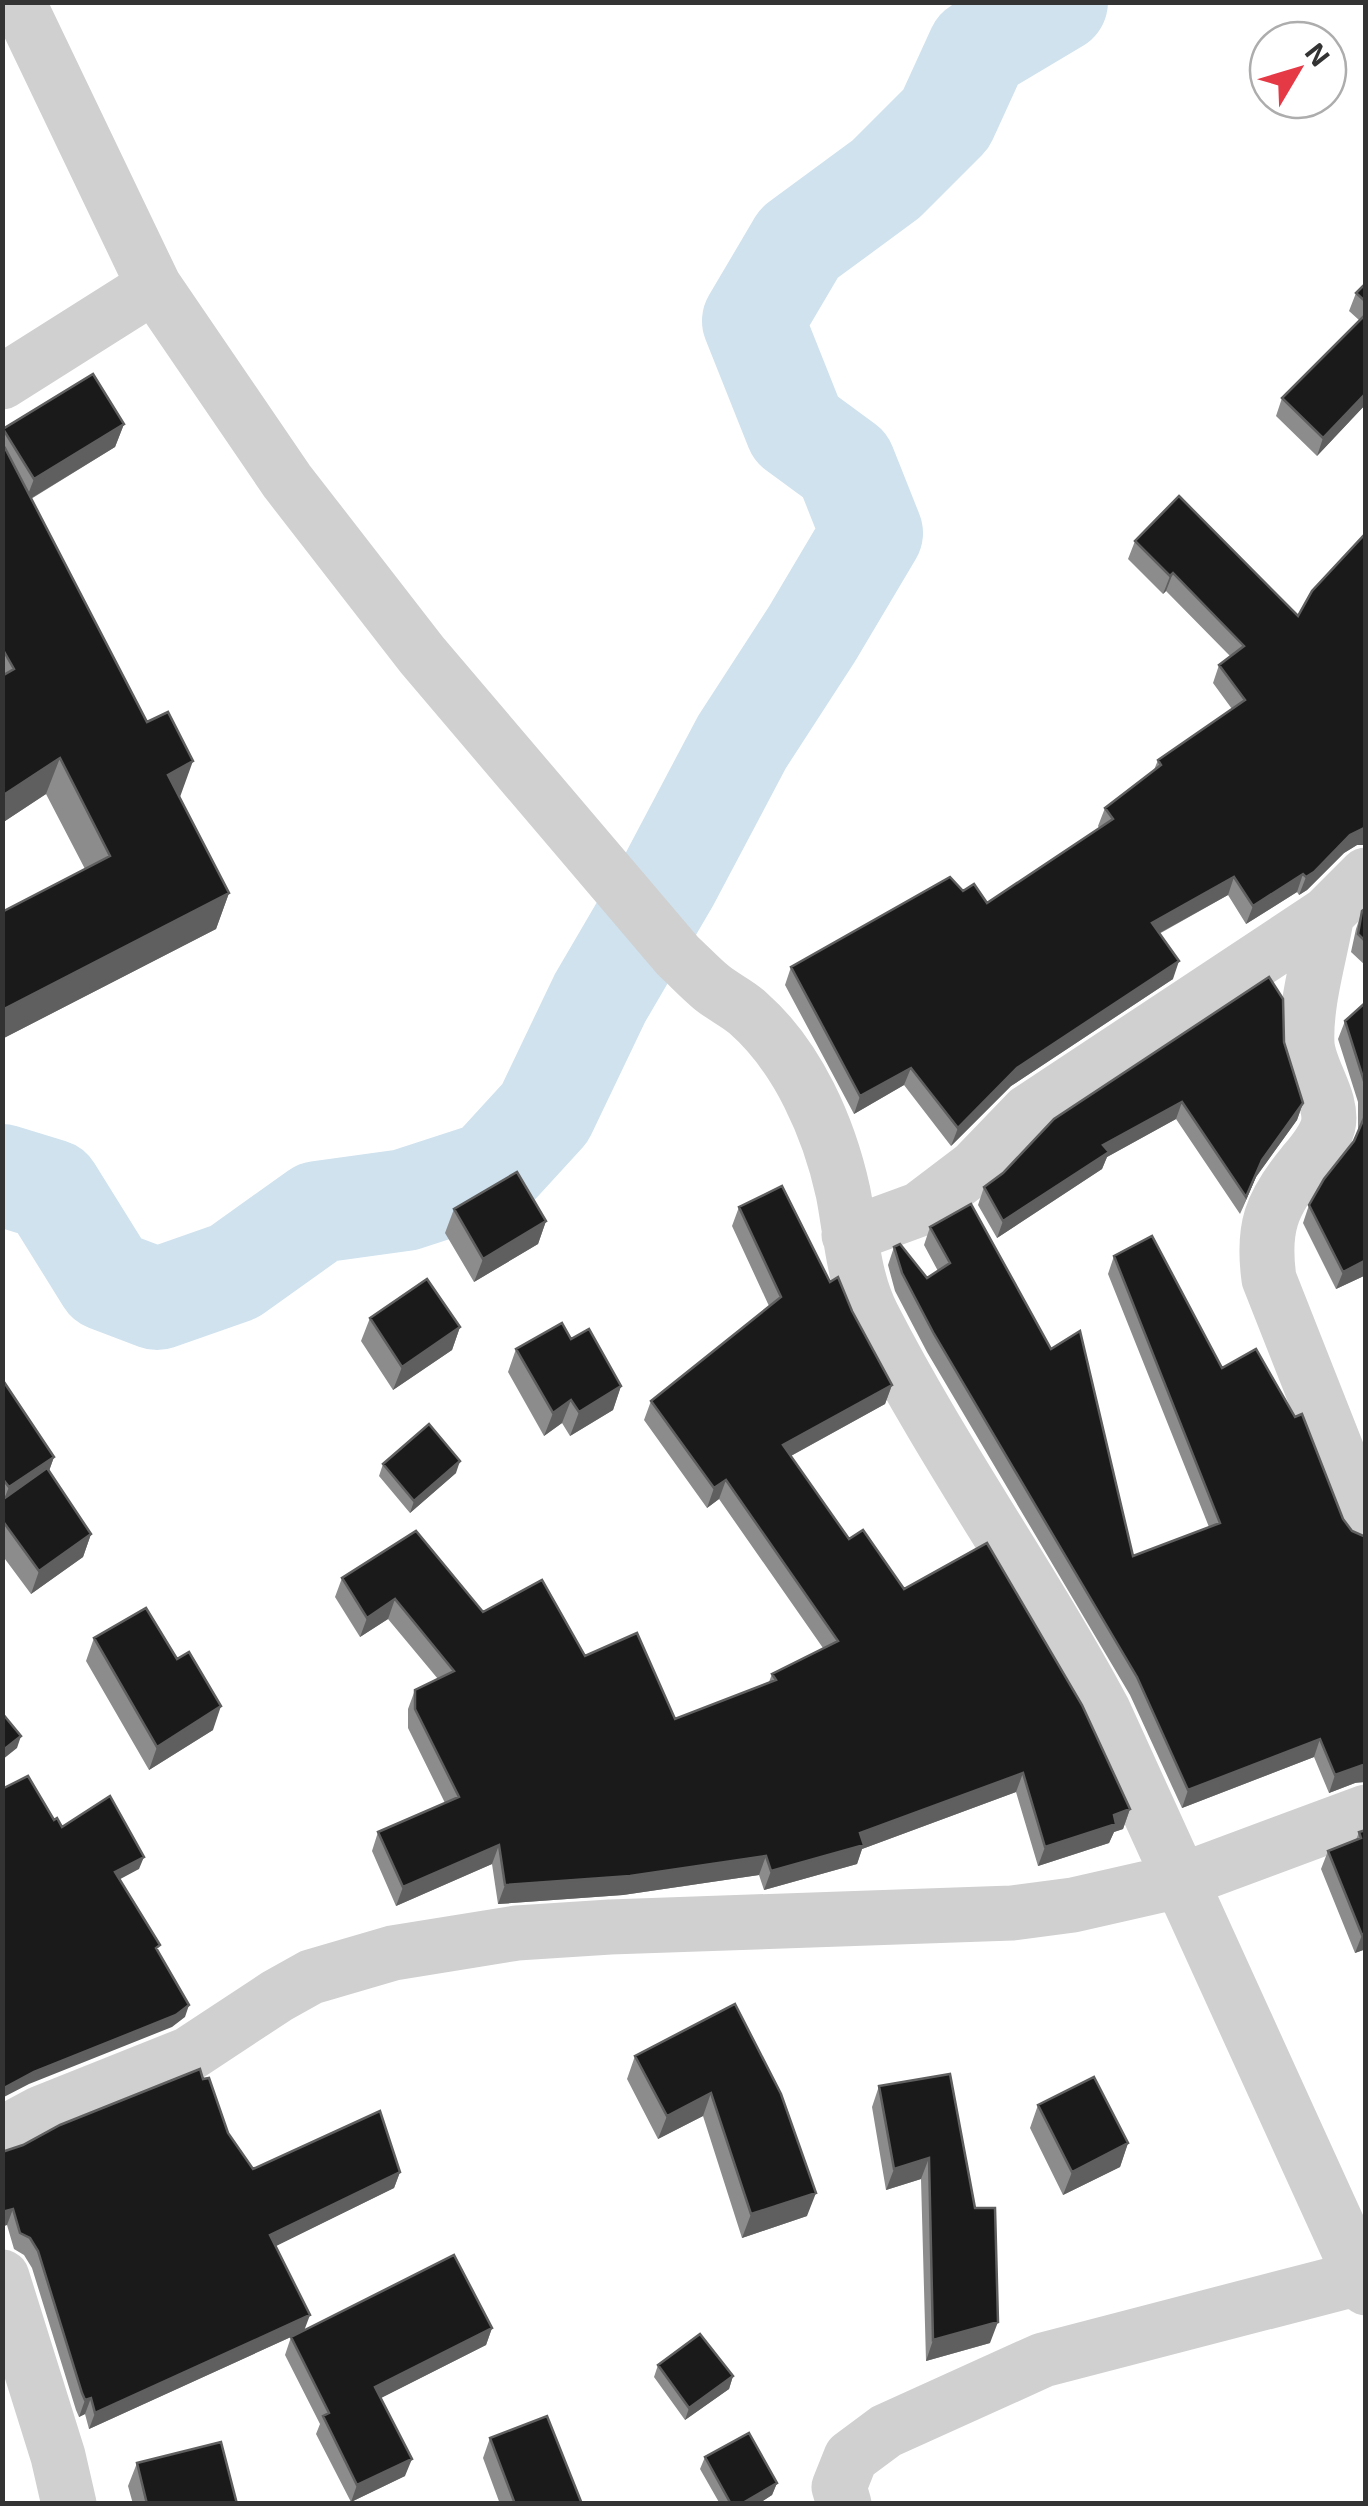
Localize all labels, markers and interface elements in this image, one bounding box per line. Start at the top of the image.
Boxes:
north arrow [1248,20,1348,120]
text: N [1299,36,1338,72]

